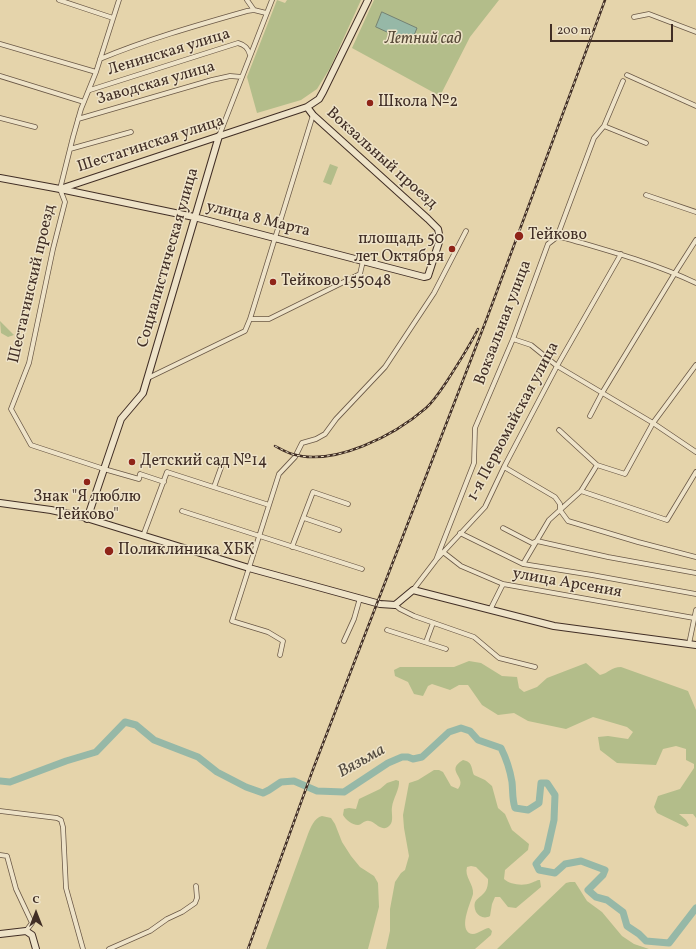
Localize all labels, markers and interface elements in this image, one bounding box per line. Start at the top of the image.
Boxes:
scale bar [552,16,675,42]
text: 200 m [557,23,591,39]
street label: Ленинская улица [105,25,233,81]
park label: Летний сад [385,30,461,50]
street label: Заводская улица [94,58,218,110]
place label: Школа №2 [378,93,458,113]
marker: Школа №2 [365,98,375,108]
street label: Вокзальный проезд [321,104,441,214]
street label: Шестагинская улица [75,112,227,178]
street label: Социалистическая улица [134,166,204,350]
street label: улица 8 Марта [204,198,312,242]
street label: Шестагинский проезд [5,203,61,365]
place label: Тейково [528,226,587,246]
place label: площадь 50 лет Октября [354,230,444,268]
marker: Тейково [513,230,525,242]
marker: площадь 50 лет Октября [447,244,457,254]
street label: Вокзальная улица [471,258,537,388]
place label: Тейково 155048 [281,272,391,292]
marker: Тейково 155048 [268,277,278,287]
street label: 1-я Первомайская улица [464,339,564,505]
place label: Детский сад №14 [140,452,267,472]
marker: Детский сад №14 [127,457,137,467]
marker: Знак "Я люблю Тейково" [82,477,92,487]
place label: Знак "Я люблю Тейково" [33,488,141,526]
place label: Поликлиника ХБК [118,541,254,561]
marker: Поликлиника ХБК [103,545,115,557]
street label: улица Арсения [511,565,623,603]
water label: Вязьма [335,741,389,783]
north arrow [16,893,56,933]
text: С [32,893,40,908]

